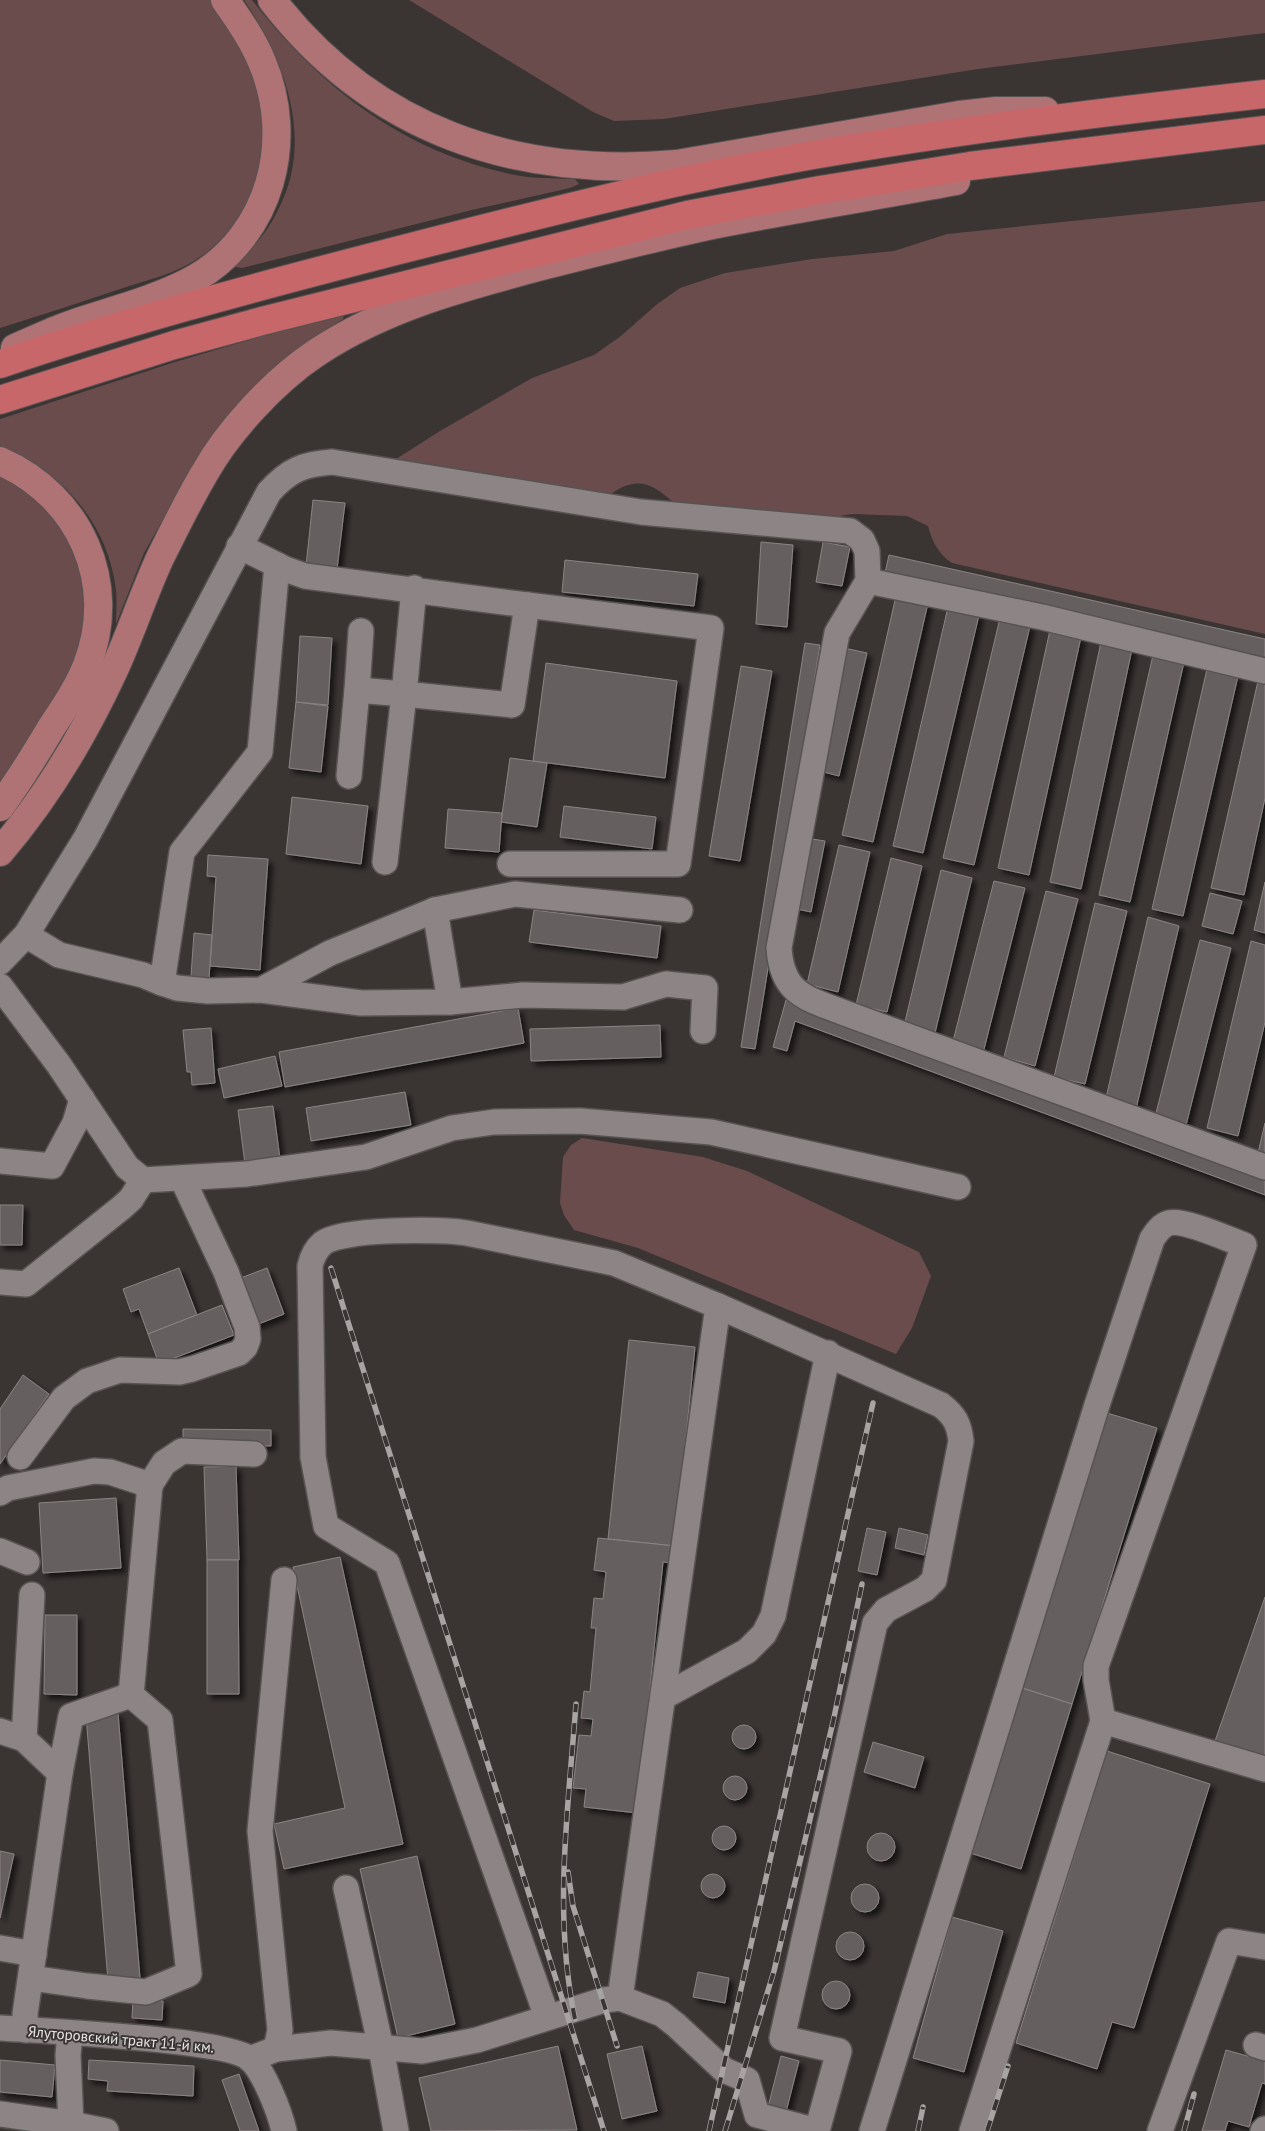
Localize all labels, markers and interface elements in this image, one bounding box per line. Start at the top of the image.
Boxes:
street label: Ялуторовский тракт 11-й км. [27,2021,215,2057]

